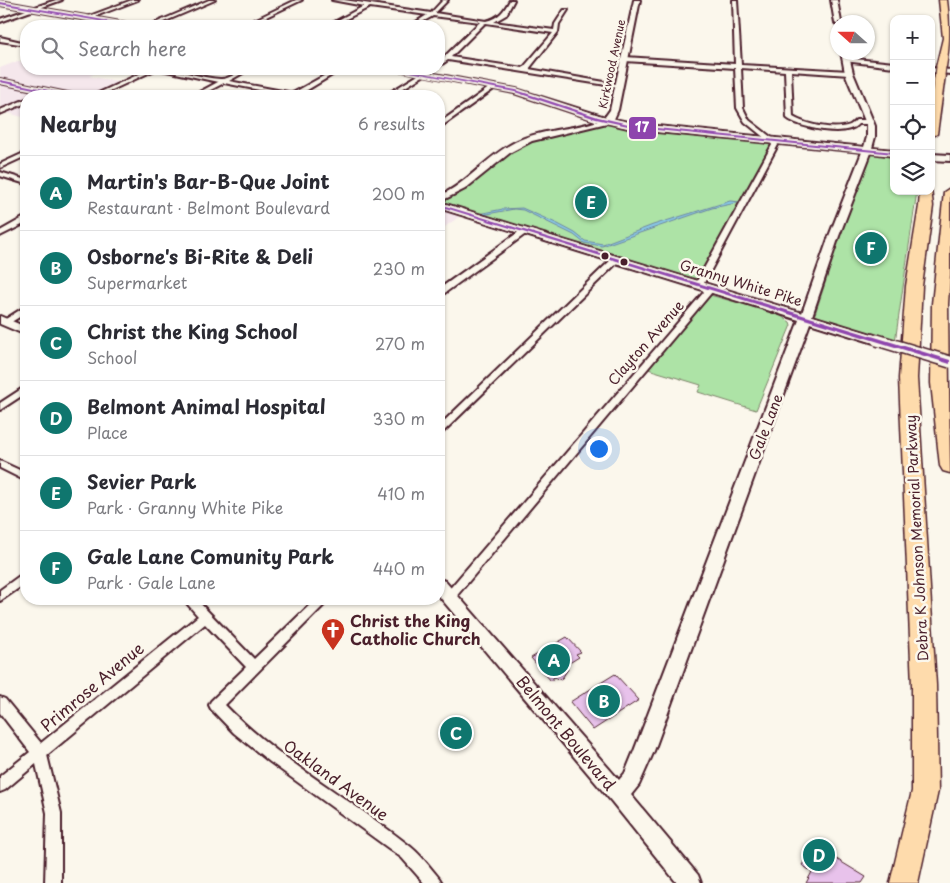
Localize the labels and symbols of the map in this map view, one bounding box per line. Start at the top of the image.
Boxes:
north arrow [830,15,875,60]
street label: Kirkwood Avenue [594,18,629,110]
line badge: 17 [628,116,657,140]
text: 17 [635,116,650,137]
pin: E [575,183,607,221]
pin: F [855,229,887,267]
unlabelled marker [600,251,610,261]
street label: Granny White Pike [677,254,805,311]
unlabelled marker [619,257,629,267]
street label: Clayton Avenue [603,295,689,390]
street label: Gale Lane [743,391,788,463]
street label: Debra K Johnson Memorial Parkway [900,414,933,662]
your location [586,436,612,462]
place label: Christ the King Catholic Church [350,608,481,650]
church icon: Christ the King Catholic Church [320,617,346,651]
street label: Primrose Avenue [34,636,149,737]
pin: A [538,641,570,679]
street label: Belmont Boulevard [512,671,620,795]
pin: B [588,682,620,720]
pin: C [440,714,472,752]
street label: Oakland Avenue [279,733,394,826]
pin: D [803,836,835,874]

